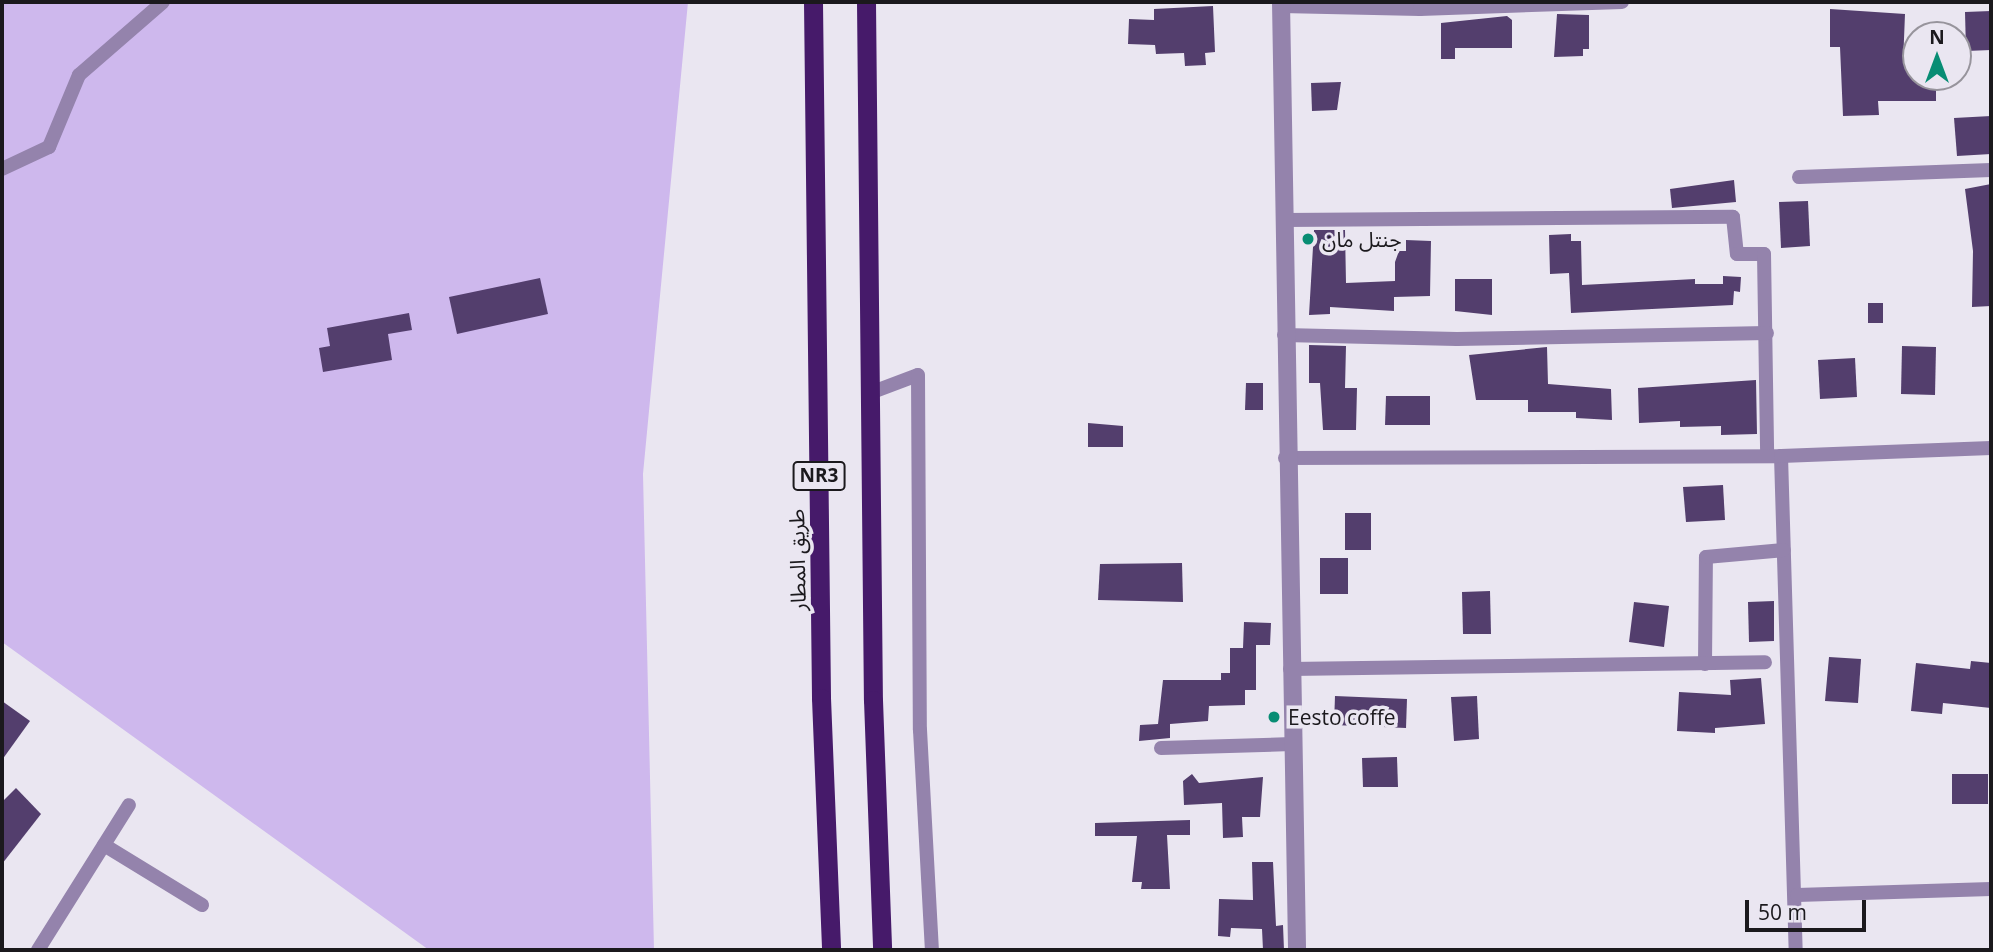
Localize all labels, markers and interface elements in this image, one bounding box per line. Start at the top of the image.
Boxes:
north arrow [1902,21,1972,91]
text: N [1929,24,1945,50]
place label: جنتل مان [1322,226,1402,252]
marker: جنتل مان [1300,231,1316,247]
road number: NR3 [791,461,847,491]
street label: طريق المطار [784,509,810,611]
place label: Eesto coffe [1288,704,1396,730]
marker: Eesto coffe [1266,709,1282,725]
scale bar [1748,886,1869,930]
text: 50 m [1758,898,1807,926]

